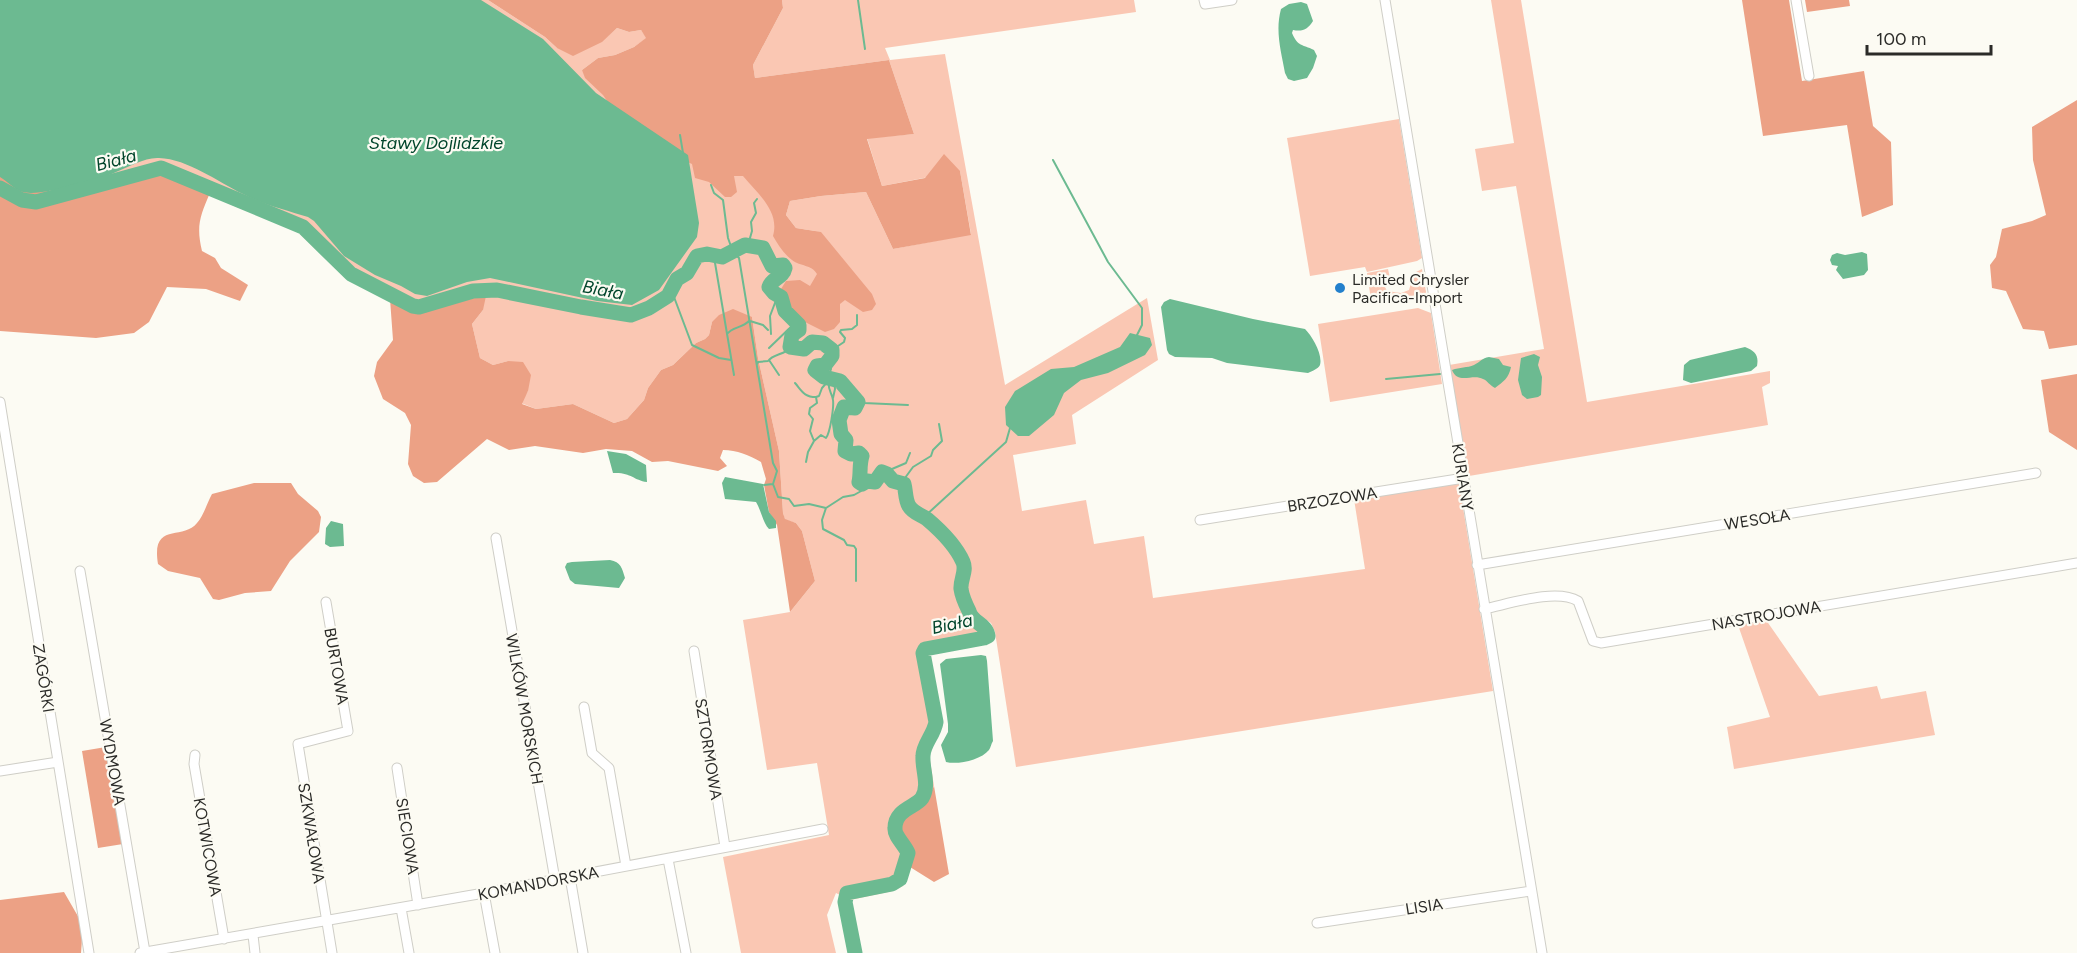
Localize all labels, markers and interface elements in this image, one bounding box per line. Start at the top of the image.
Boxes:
scale bar [1867,18,1992,56]
text: 100 m [1876,28,1926,50]
water label: Stawy Dojlidzkie [369,132,503,154]
water label: Biała [93,144,139,176]
place label: Limited Chrysler Pacifica-Import [1352,270,1469,307]
water label: Biała [581,275,626,305]
marker: Limited Chrysler Pacifica-Import [1333,281,1347,295]
street label: KURIANY [1448,442,1477,513]
street label: BRZOZOWA [1286,483,1378,516]
street label: WESOŁA [1723,505,1791,534]
street label: NASTROJOWA [1710,597,1822,634]
water label: Biała [929,609,975,639]
street label: BURTOWA [320,626,353,706]
street label: WILKÓW MORSKICH [502,632,547,786]
street label: ZAGÓRKI [29,642,58,714]
street label: SZTORMOWA [691,697,726,801]
street label: WYDMOWA [96,717,129,807]
street label: SZKWAŁOWA [294,781,329,885]
street label: KOTWICOWA [189,796,226,898]
street label: SIECIOWA [392,796,423,876]
street label: KOMANDORSKA [476,862,600,905]
street label: LISIA [1404,894,1444,919]

